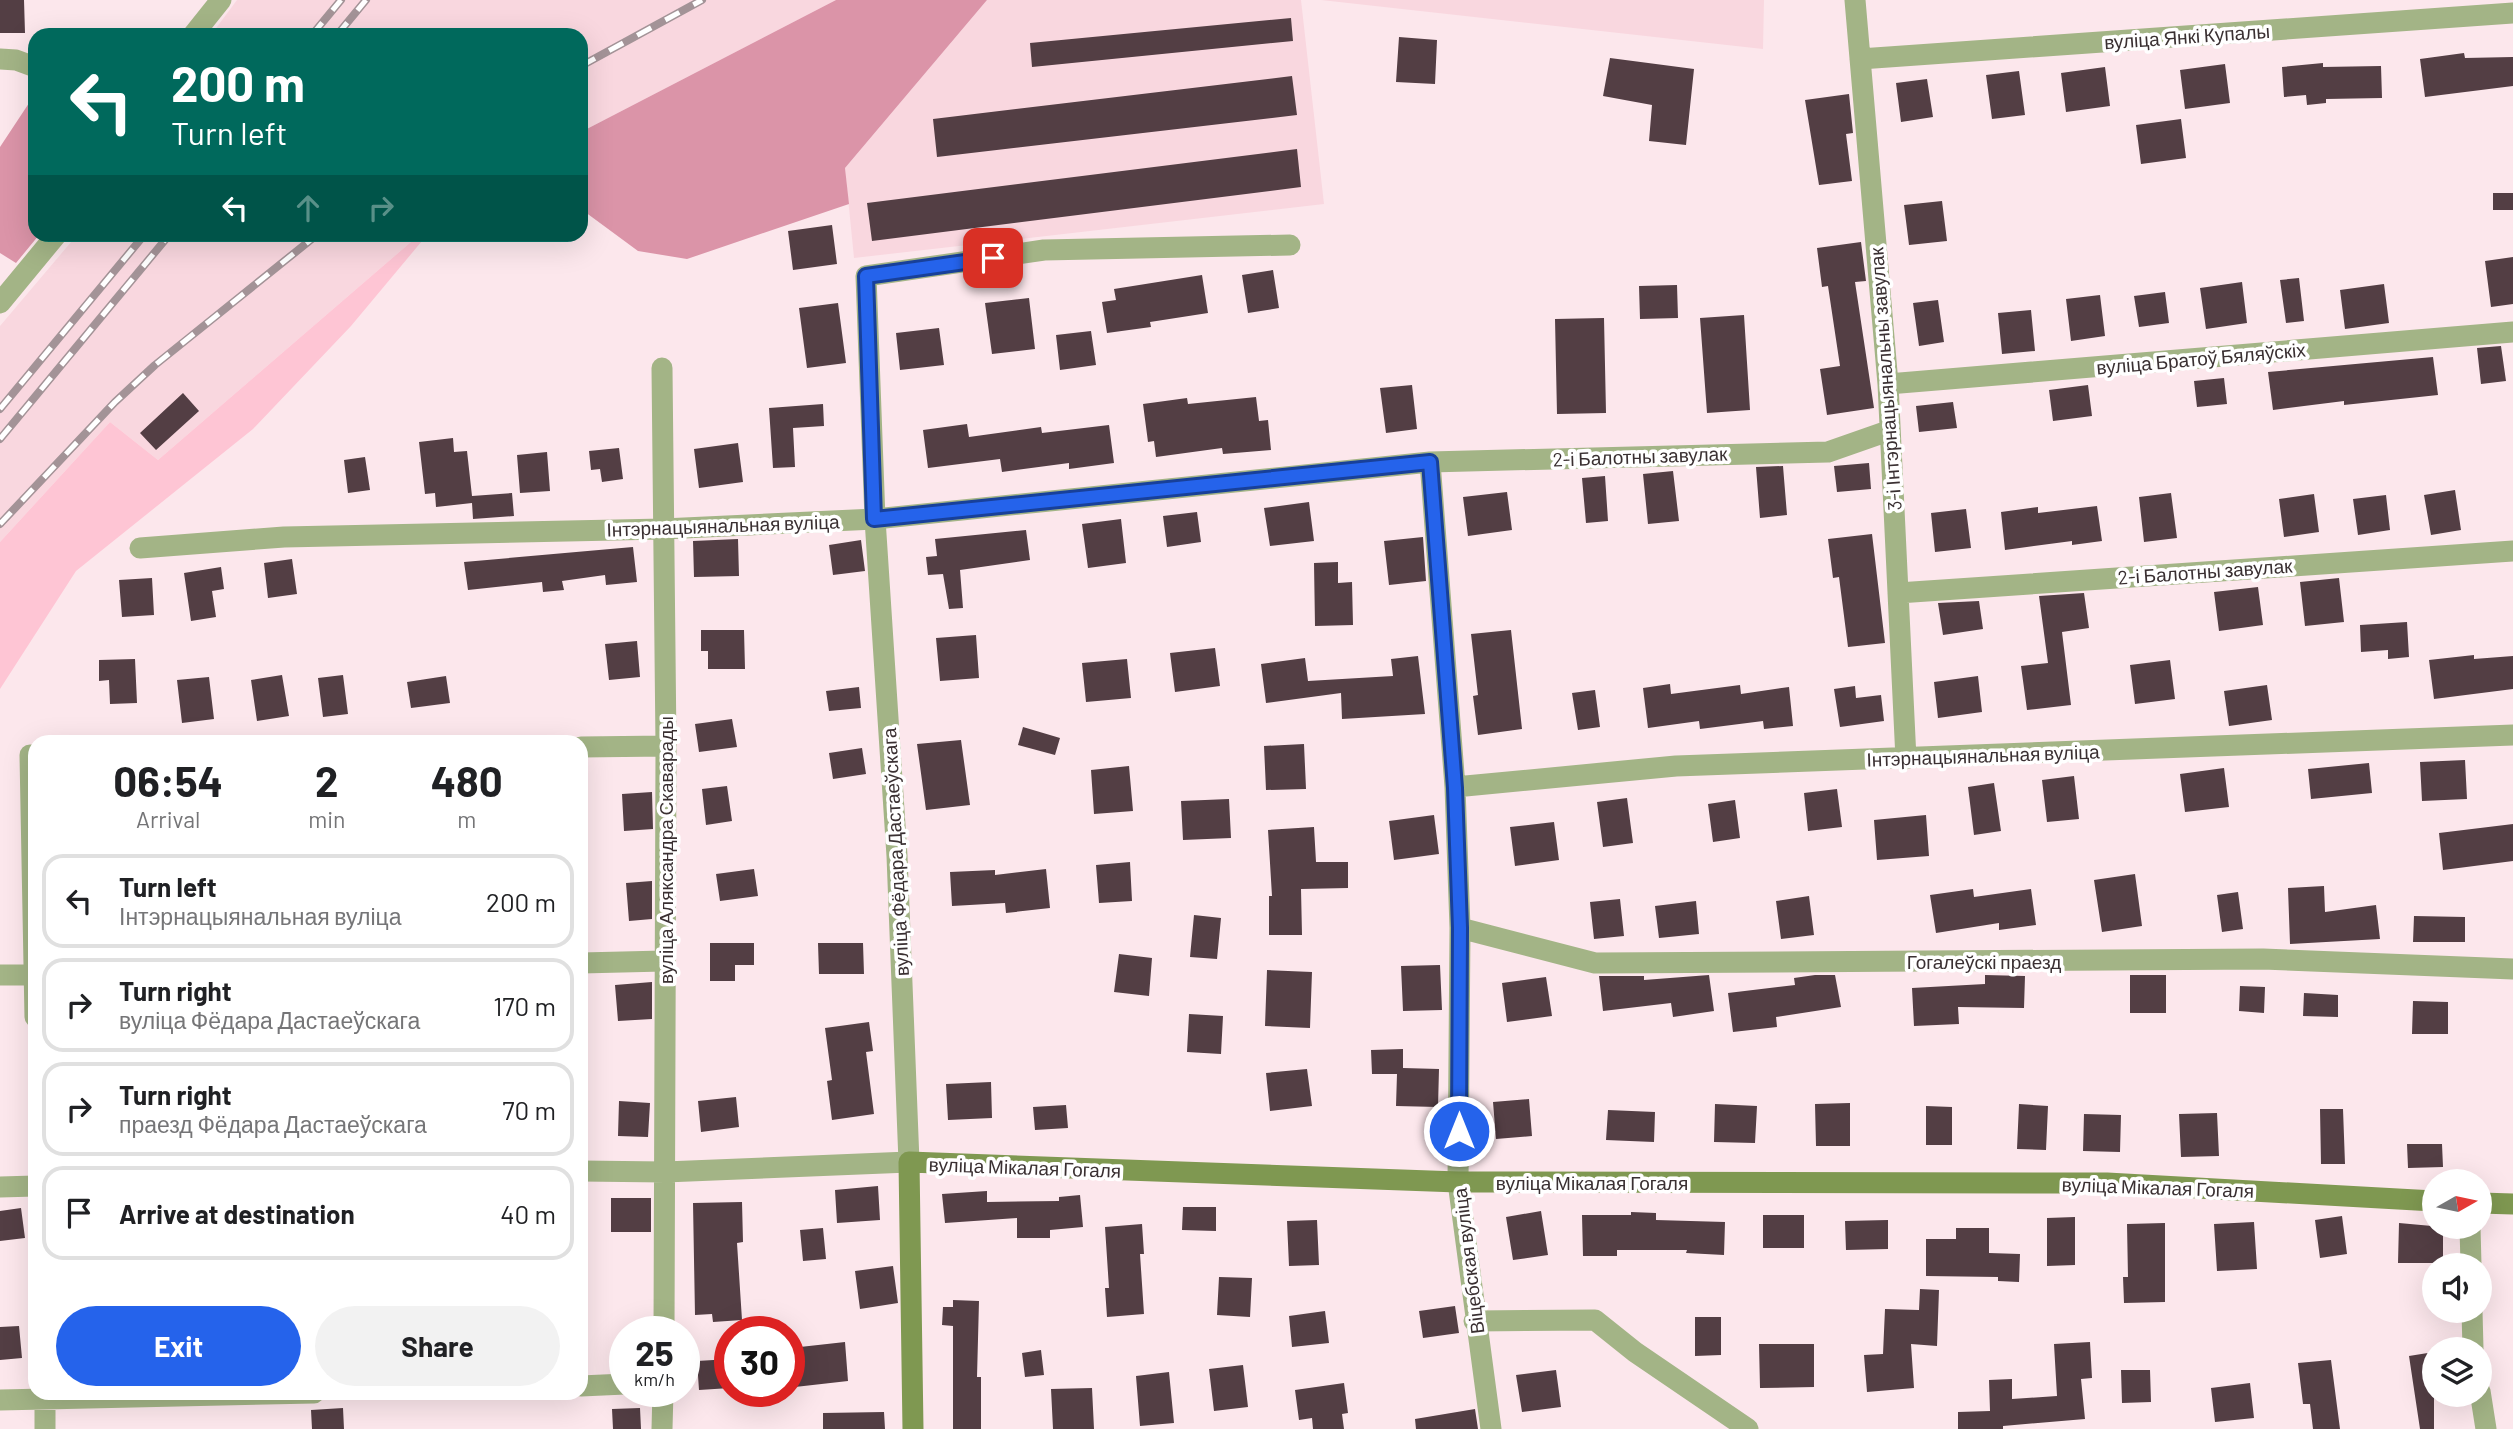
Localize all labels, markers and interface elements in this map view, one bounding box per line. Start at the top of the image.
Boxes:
street label: вуліца Янкі Купалы [2103,19,2271,53]
text: 200 m [171,53,305,112]
icon: left [56,56,147,147]
text: Turn left [171,113,288,151]
icon: left [216,189,254,227]
icon: ahead [289,189,327,227]
icon: right [362,189,400,227]
pin [963,228,1023,288]
icon: arrive [974,239,1012,277]
street label: 3-і Інтэрнацыянальны завулак [1864,246,1906,511]
street label: вуліца Братоў Бяляўскіх [2095,337,2307,379]
street label: 2-і Балотны завулак [1552,441,1728,471]
street label: Інтэрнацыянальная вуліца [606,509,840,541]
street label: 2-і Балотны завулак [2117,553,2294,589]
street label: вуліца Аляксандра Скаварады [654,716,677,984]
street label: вуліца Фёдара Дастаеўскага [877,727,913,977]
street label: Інтэрнацыянальная вуліца [1866,739,2100,771]
text: 06:54 [113,755,223,805]
text: 2 [315,755,339,805]
text: 480 [431,755,503,805]
text: Arrival [136,805,200,833]
text: min [308,805,346,833]
text: m [457,805,476,833]
text: Turn left [119,871,217,902]
icon: left [60,882,98,920]
text: 200 m [486,886,556,917]
text: Інтэрнацыянальная вуліца [119,902,401,930]
street label: Гогалеўскі праезд [1907,950,2061,973]
text: Turn right [119,975,232,1006]
icon: right [60,986,98,1024]
text: 170 m [493,990,556,1021]
text: вуліца Фёдара Дастаеўскага [119,1006,420,1034]
text: Turn right [119,1079,232,1110]
icon: right [60,1090,98,1128]
text: 70 m [502,1094,556,1125]
position arrow [1422,1094,1496,1168]
text: праезд Фёдара Дастаеўскага [119,1110,427,1138]
street label: вуліца Мікалая Гогаля [928,1152,1122,1182]
north arrow [2422,1169,2492,1239]
map controls [2422,1169,2492,1407]
street label: вуліца Мікалая Гогаля [1496,1171,1688,1194]
street label: вуліца Мікалая Гогаля [2061,1172,2255,1202]
street label: Віцебская вуліца [1448,1186,1488,1335]
icon: arrive [60,1194,98,1232]
text: Arrive at destination [119,1198,355,1229]
text: 40 m [500,1198,556,1229]
button: sound [2422,1253,2492,1323]
button: Exit [56,1306,301,1386]
button: Share [315,1306,560,1386]
speed limit sign: 30 [714,1316,805,1407]
text: 25 [635,1331,674,1373]
button: layers [2422,1337,2492,1407]
text: km/h [634,1368,675,1390]

